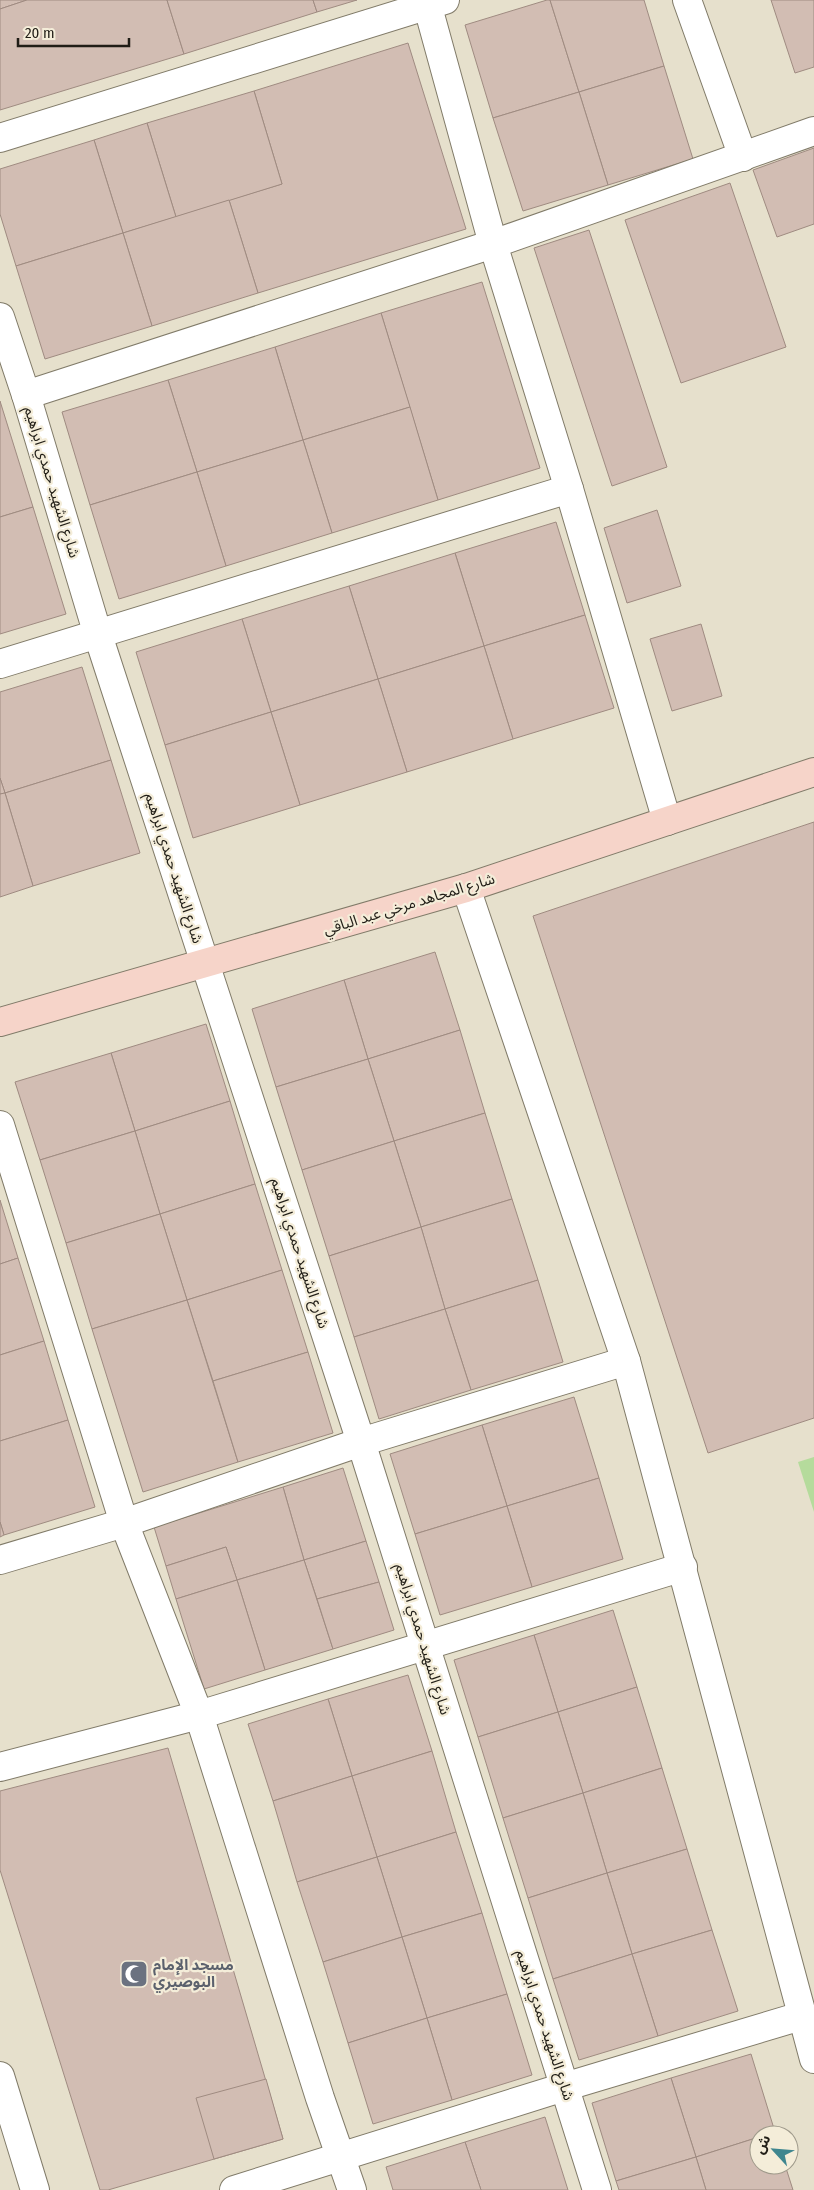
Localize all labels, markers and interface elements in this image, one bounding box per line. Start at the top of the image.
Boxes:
scale bar [18,15,129,47]
text: 20 m [25,24,55,42]
street label: شارع الشهيد حمدي ابراهيم [18,404,84,561]
street label: شارع الشهيد حمدي ابراهيم [138,790,207,947]
street label: شارع المجاهد مرخي عبد الباقي [321,869,498,942]
street label: شارع الشهيد حمدي ابراهيم [264,1175,333,1332]
street label: شارع الشهيد حمدي ابراهيم [389,1561,455,1718]
street label: شارع الشهيد حمدي ابراهيم [509,1947,578,2104]
place label: مسجد الإمام البوصيري [153,1956,234,1993]
mosque icon: مسجد الإمام البوصيري [119,1959,149,1989]
north arrow [749,2125,799,2175]
text: ش [751,2132,775,2157]

